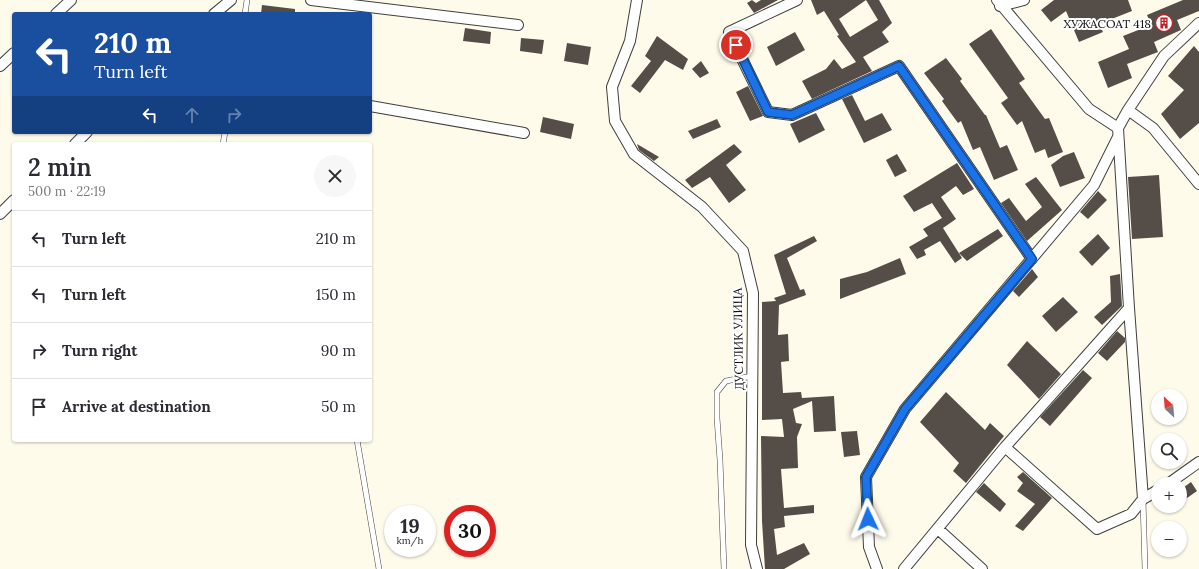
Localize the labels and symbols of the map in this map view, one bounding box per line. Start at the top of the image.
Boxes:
building icon: ХУЖАСОАТ 418 [1154,13,1174,33]
place label: ХУЖАСОАТ 418 [1063,16,1151,31]
pin [719,28,753,62]
street label: ДУСТЛИК УЛИЦА [730,287,746,390]
north arrow [1151,389,1187,425]
position arrow [847,498,889,540]
speed limit sign: 30 [444,505,496,557]

